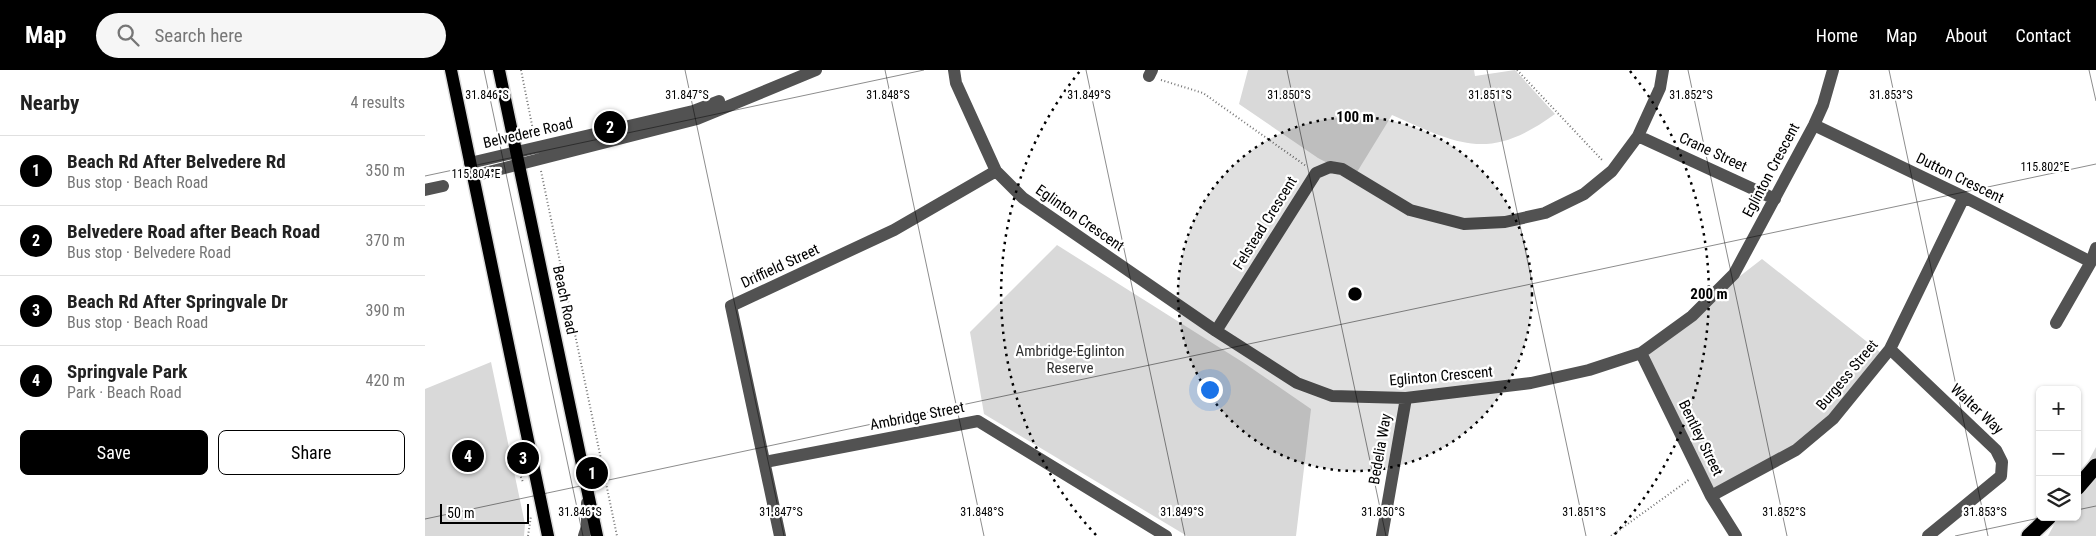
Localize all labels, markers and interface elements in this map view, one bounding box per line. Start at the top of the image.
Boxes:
search box [96,13,446,58]
text: Map [25,21,66,49]
icon: search [114,21,142,49]
text: Search here [154,24,243,47]
text: Home [1816,25,1858,46]
text: Map [1886,25,1917,46]
text: About [1945,25,1987,46]
text: Contact [2015,25,2071,46]
text: 31.846°S [465,88,509,102]
text: 31.847°S [665,88,709,102]
text: 31.848°S [866,88,910,102]
text: 31.849°S [1067,88,1111,102]
text: 31.850°S [1267,88,1311,102]
text: 31.851°S [1468,88,1512,102]
text: 31.852°S [1669,88,1713,102]
text: 31.853°S [1869,88,1913,102]
text: Nearby [20,91,79,115]
text: 4 results [350,93,405,112]
pin: 2 [594,108,626,146]
text: 100 m [1336,108,1374,126]
street label: Belvedere Road [481,114,575,152]
street label: Eglinton Crescent [1739,120,1803,220]
street label: Crane Street [1676,128,1750,176]
street label: Dutton Crescent [1913,149,2007,207]
text: Beach Rd After Belvedere Rd [67,150,286,173]
text: 115.802°E [2020,160,2070,174]
text: 1 [32,161,40,180]
text: 350 m [366,161,405,180]
text: 115.804°E [451,167,501,181]
text: Bus stop · Beach Road [67,173,208,192]
street label: Felstead Crescent [1229,173,1301,273]
street label: Eglinton Crescent [1032,181,1128,255]
text: Belvedere Road after Beach Road [67,220,320,243]
text: 2 [32,231,40,250]
text: 370 m [366,231,405,250]
street label: Driffield Street [738,240,822,292]
text: Bus stop · Belvedere Road [67,243,231,262]
street label: Beach Road [549,264,581,336]
centre of rings [1346,285,1364,303]
text: 200 m [1690,285,1728,303]
text: Beach Rd After Springvale Dr [67,290,288,313]
text: 3 [32,301,40,320]
text: 390 m [366,301,405,320]
text: Bus stop · Beach Road [67,313,208,332]
street label: Burgess Street [1812,336,1882,414]
park label: Ambridge-Eglinton Reserve [1016,342,1124,377]
text: Springvale Park [67,360,187,383]
street label: Eglinton Crescent [1388,363,1494,389]
text: 4 [32,371,40,390]
text: 420 m [366,371,405,390]
your location [1197,377,1223,403]
street label: Walter Way [1947,380,2007,438]
text: Park · Beach Road [67,383,182,402]
map controls [2036,386,2081,521]
button: + [2036,386,2081,431]
street label: Bentley Street [1675,397,1727,479]
street label: Ambridge Street [868,398,966,434]
street label: Bedelia Way [1365,412,1395,486]
button: Save [20,430,208,475]
button: Share [218,430,405,475]
button: − [2036,431,2081,476]
pin: 4 [452,437,484,475]
pin: 3 [507,439,539,477]
pin: 1 [576,454,608,492]
button: layers [2036,476,2081,521]
scale bar [440,501,529,524]
text: 50 m [447,505,475,521]
text: 31.846°S [558,505,602,519]
text: 31.847°S [759,505,803,519]
text: 31.848°S [960,505,1004,519]
text: 31.849°S [1160,505,1204,519]
text: 31.850°S [1361,505,1405,519]
text: 31.851°S [1562,505,1606,519]
text: 31.852°S [1762,505,1806,519]
text: 31.853°S [1963,505,2007,519]

